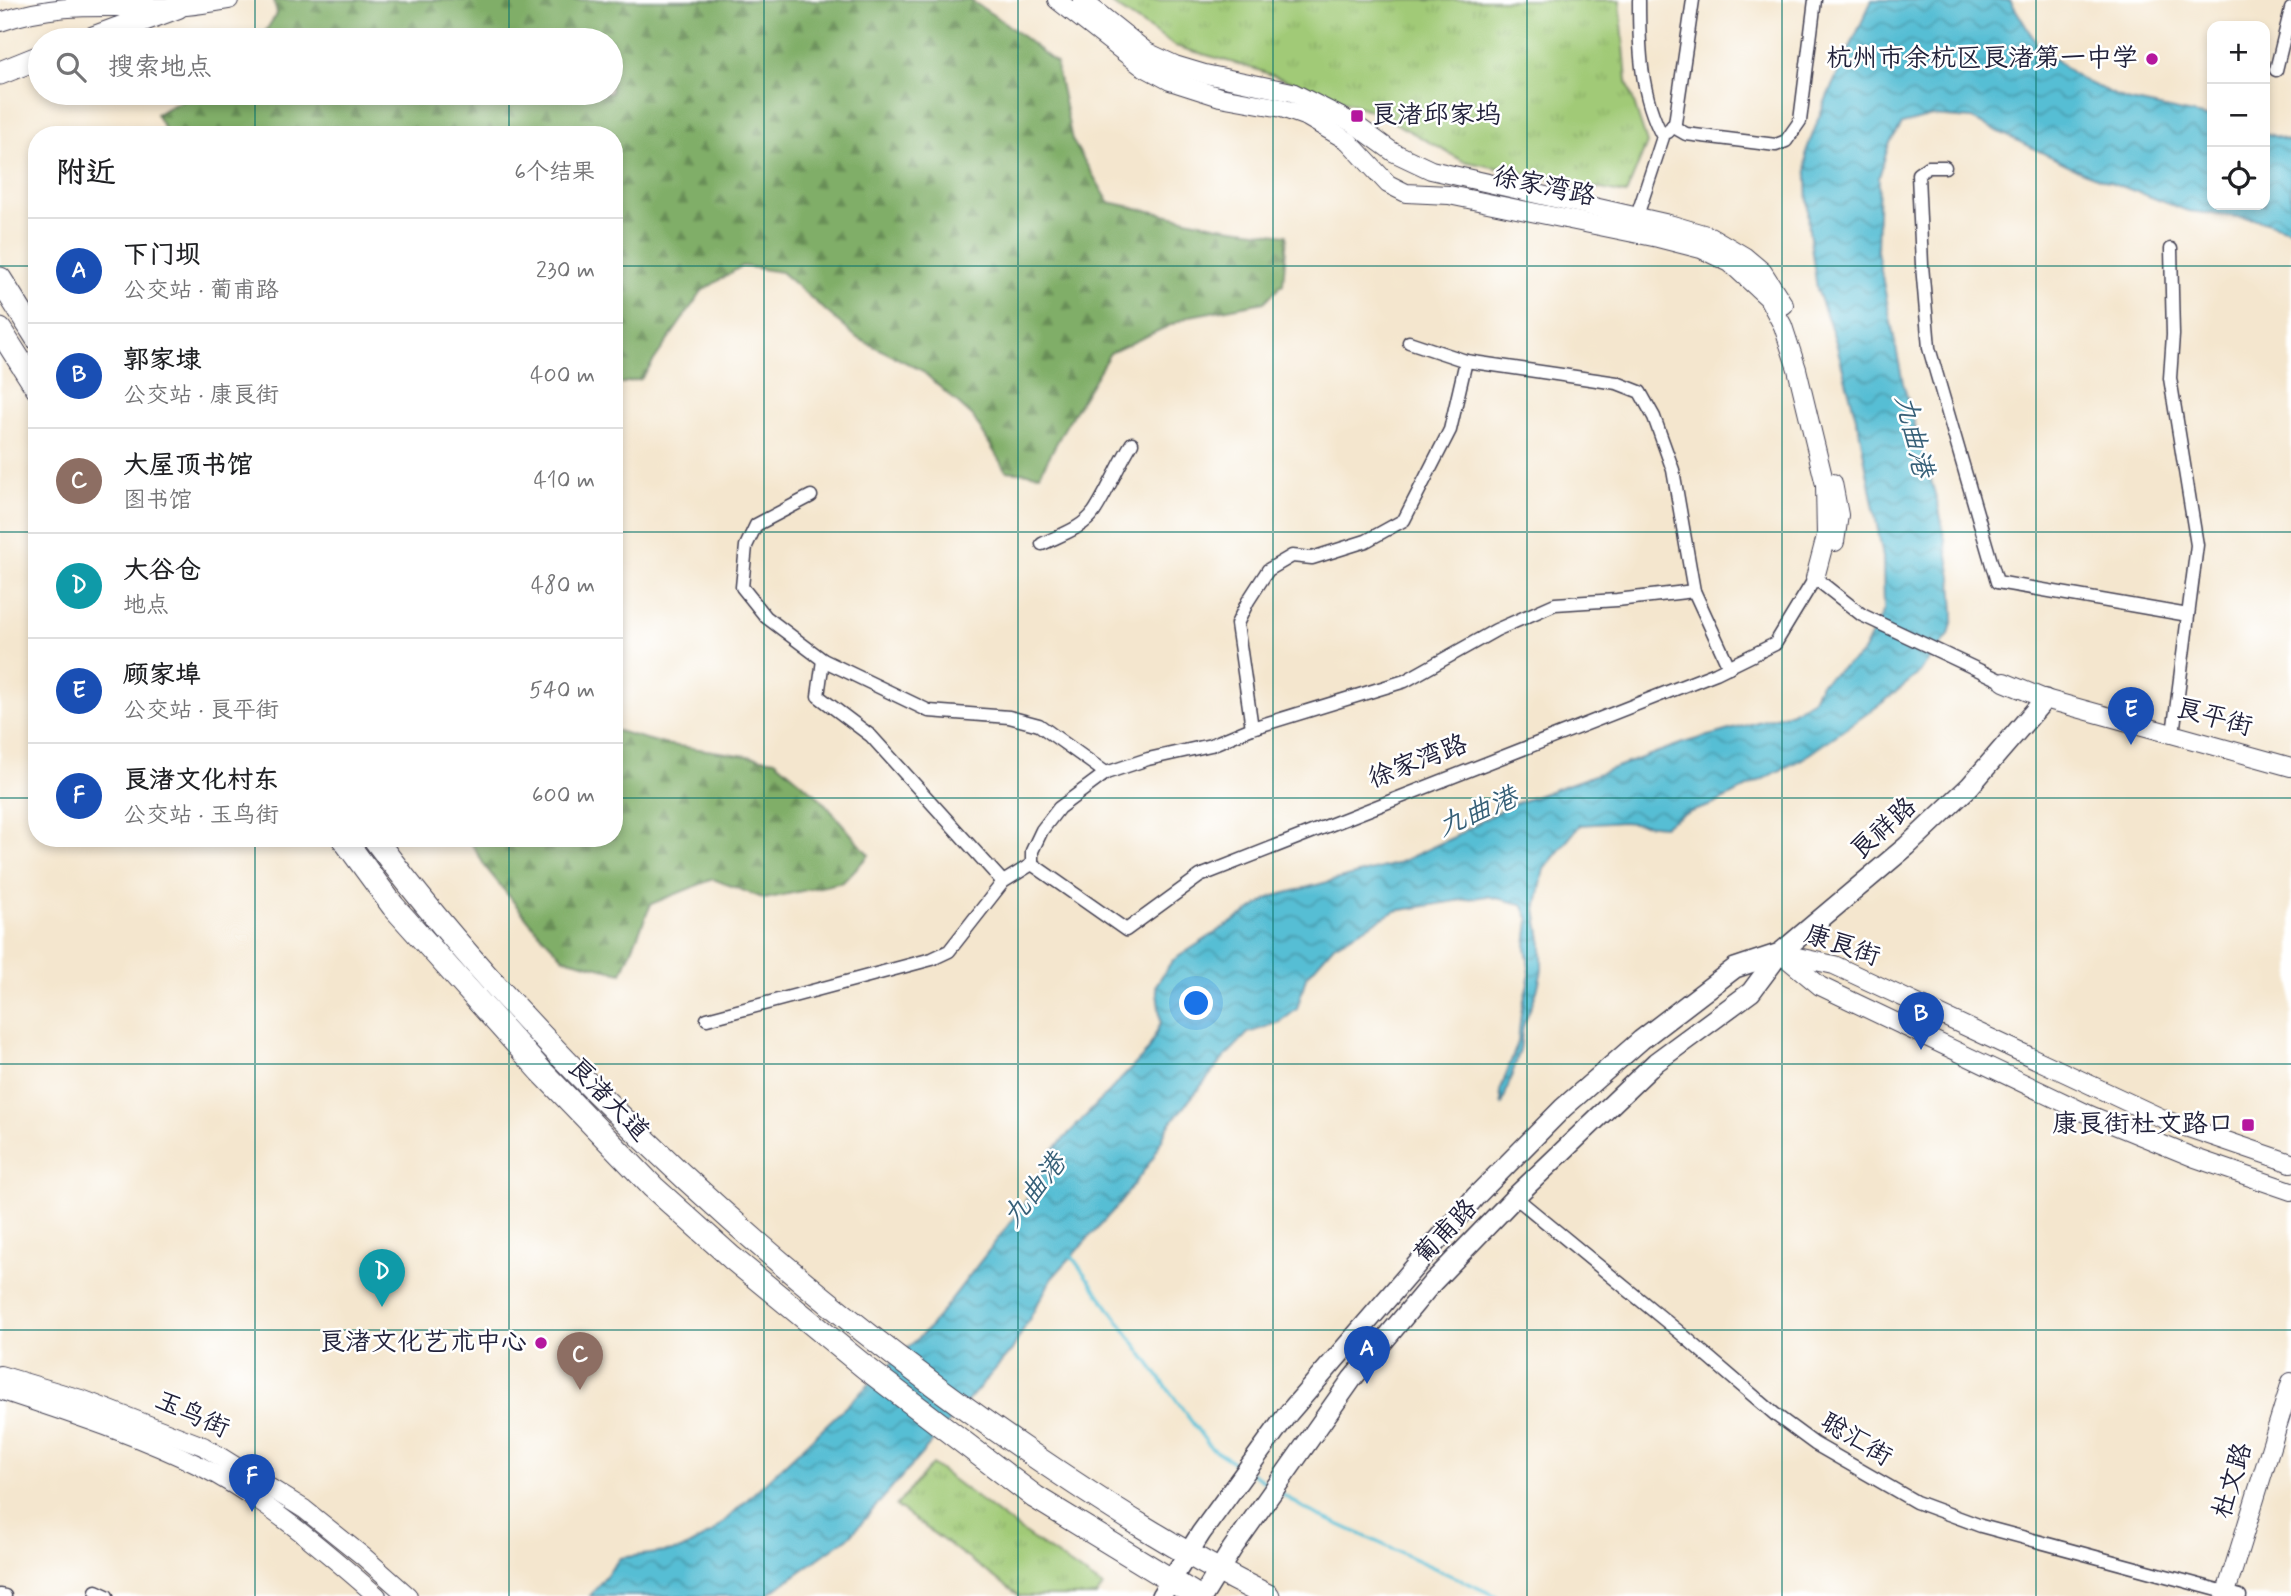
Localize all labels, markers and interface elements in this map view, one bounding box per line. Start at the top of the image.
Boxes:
map controls [2207,21,2270,210]
button: + [2207,21,2270,84]
search box [28,28,623,105]
place label: 杭州市余杭区良渚第一中学 [1826,42,2138,76]
icon: search [52,48,90,86]
text: 搜索地点 [108,51,212,85]
marker: 杭州市余杭区良渚第一中学 [2144,51,2160,67]
button: − [2207,84,2270,147]
place label: 良渚邱家坞 [1371,99,1501,133]
marker: 良渚邱家坞 [1349,108,1365,124]
button: locate [2207,147,2270,210]
text: 附近 [56,154,116,193]
text: 6个结果 [514,158,595,188]
street label: 徐家湾路 [1490,160,1598,214]
text: 下门坝 [123,239,201,273]
text: A [71,256,87,286]
text: 230 m [536,256,595,286]
text: 公交站 · 葡甫路 [123,276,279,306]
text: 郭家埭 [123,344,201,378]
text: B [72,361,86,391]
text: 400 m [530,361,595,391]
text: 公交站 · 康良街 [123,381,279,411]
water label: 九曲港 [1885,391,1942,484]
text: 大屋顶书馆 [123,449,253,483]
text: C [71,466,87,496]
text: 410 m [533,466,595,496]
text: 图书馆 [123,486,192,516]
text: 大谷仓 [123,554,201,588]
text: D [71,571,87,601]
text: 480 m [531,571,595,601]
text: 地点 [123,591,169,621]
text: 顾家埠 [123,659,201,693]
text: E [72,676,86,706]
text: 540 m [529,676,595,706]
pin: E [2108,687,2154,745]
street label: 良平街 [2172,691,2256,745]
text: 公交站 · 良平街 [123,696,279,726]
street label: 徐家湾路 [1363,727,1473,797]
text: 良渚文化村东 [123,764,279,798]
water label: 九曲港 [1432,778,1527,846]
text: F [73,781,85,811]
text: 600 m [532,781,595,811]
street label: 良祥路 [1844,790,1924,868]
text: 公交站 · 玉鸟街 [123,801,279,831]
street label: 康良街 [1800,917,1884,975]
your location [1179,986,1213,1020]
pin: B [1898,992,1944,1050]
street label: 良渚大道 [560,1051,656,1149]
place label: 康良街杜文路口 [2052,1108,2234,1142]
marker: 康良街杜文路口 [2240,1117,2256,1133]
water label: 九曲港 [995,1144,1077,1235]
street label: 葡甫路 [1407,1192,1485,1272]
pin: D [359,1249,405,1307]
place label: 良渚文化艺术中心 [319,1326,527,1360]
pin: A [1344,1326,1390,1384]
pin: C [557,1332,603,1390]
marker: 良渚文化艺术中心 [533,1335,549,1351]
street label: 玉鸟街 [149,1384,235,1446]
street label: 聪汇街 [1814,1405,1898,1475]
street label: 杜文路 [2205,1439,2261,1523]
pin: F [229,1454,275,1512]

